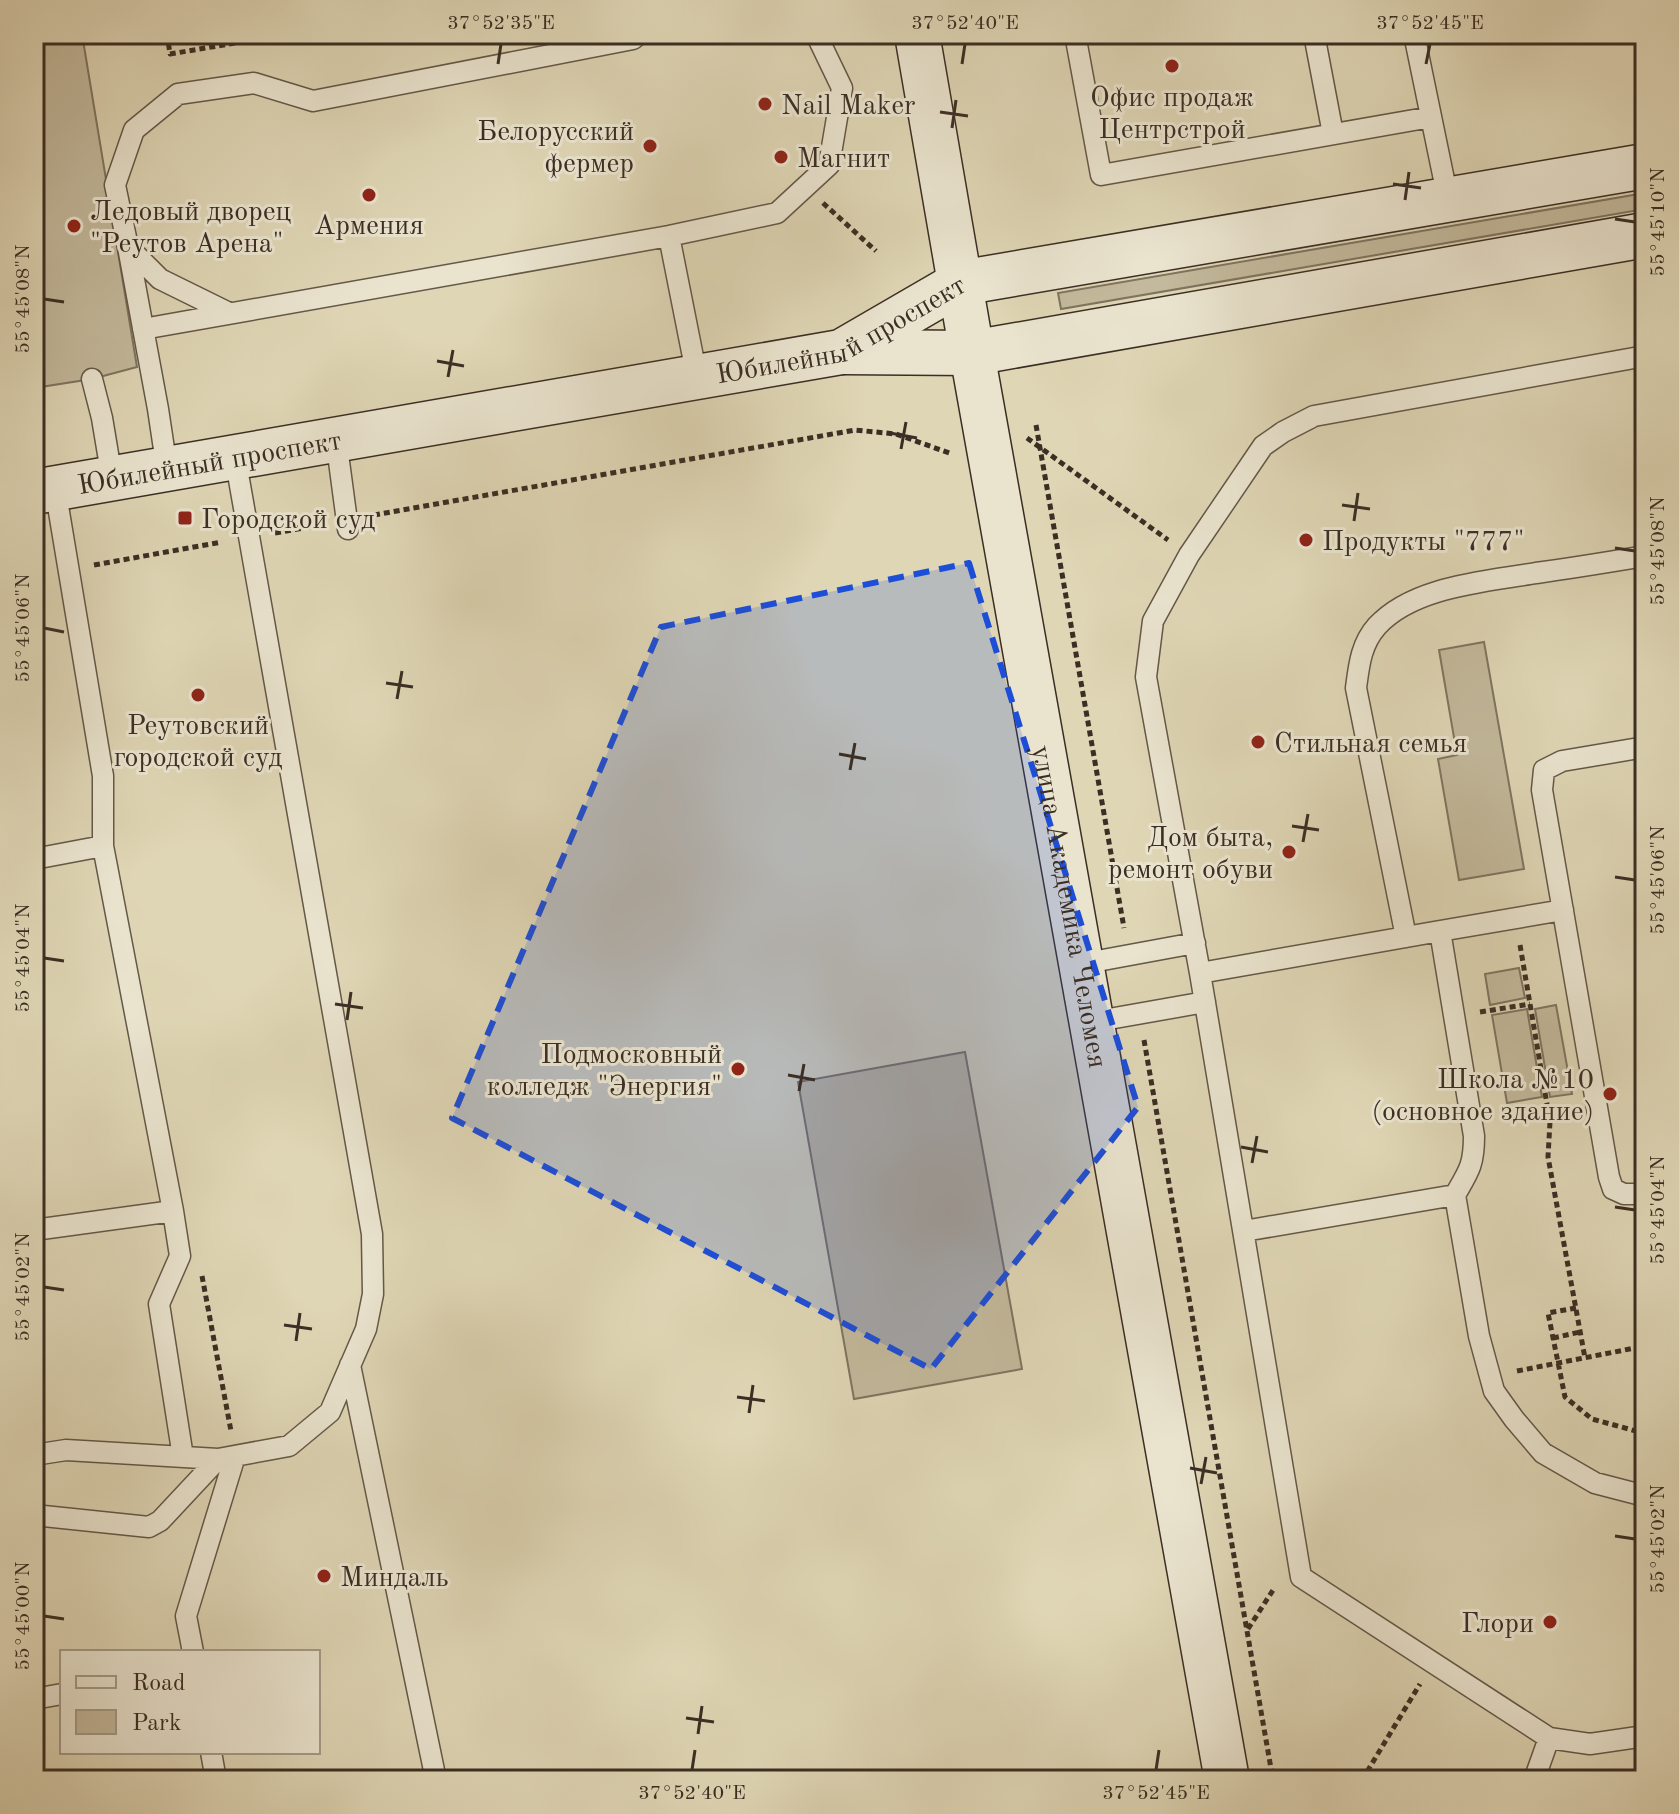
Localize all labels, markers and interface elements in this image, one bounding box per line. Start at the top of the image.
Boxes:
text: 37°52'35"E [447,14,555,34]
text: 37°52'40"E [911,14,1019,34]
text: 37°52'45"E [1376,14,1484,34]
marker: Офис продаж Центрстрой [1163,57,1181,75]
place label: Офис продаж Центрстрой [1090,85,1254,145]
place label: Nail Maker [781,93,916,121]
marker: Nail Maker [756,95,774,113]
place label: Белорусский фермер [477,119,634,179]
marker: Белорусский фермер [641,137,659,155]
place label: Магнит [797,146,890,174]
marker: Магнит [772,148,790,166]
text: 55°45'10"N [1649,167,1669,277]
marker: Армения [360,186,378,204]
place label: Ледовый дворец "Реутов Арена" [90,199,292,259]
place label: Армения [314,213,424,241]
marker: Ледовый дворец "Реутов Арена" [65,217,83,235]
text: 55°45'08"N [14,244,34,354]
street label: Юбилейный проспект [714,272,971,390]
street label: Юбилейный проспект [76,428,344,501]
text: 55°45'08"N [1649,496,1669,606]
place label: Городской суд [201,507,375,535]
marker: Городской суд [176,509,194,527]
place label: Продукты "777" [1322,529,1525,557]
marker: Продукты "777" [1297,531,1315,549]
text: 55°45'06"N [14,573,34,683]
marker: Реутовский городской суд [189,686,207,704]
place label: Реутовский городской суд [114,713,283,773]
place label: Стильная семья [1274,731,1467,759]
marker: Стильная семья [1249,733,1267,751]
street label: улица Академика Челомея [1025,743,1111,1071]
place label: Дом быта, ремонт обуви [1108,825,1273,885]
text: 55°45'06"N [1649,825,1669,935]
marker: Дом быта, ремонт обуви [1280,843,1298,861]
text: 55°45'04"N [14,903,34,1013]
place label: Подмосковный колледж "Энергия" [487,1042,722,1102]
marker: Подмосковный колледж "Энергия" [729,1060,747,1078]
place label: Школа №10 (основное здание) [1372,1067,1594,1127]
marker: Школа №10 (основное здание) [1601,1085,1619,1103]
text: 55°45'04"N [1649,1155,1669,1265]
text: 55°45'02"N [14,1232,34,1342]
text: 55°45'02"N [1649,1484,1669,1594]
text: 55°45'00"N [14,1561,34,1671]
place label: Миндаль [340,1565,449,1593]
marker: Миндаль [315,1567,333,1585]
place label: Глори [1461,1611,1534,1639]
marker: Глори [1541,1613,1559,1631]
legend [60,1650,320,1754]
text: Road [132,1672,185,1696]
text: Park [132,1712,181,1736]
text: 37°52'40"E [638,1784,746,1804]
text: 37°52'45"E [1102,1784,1210,1804]

